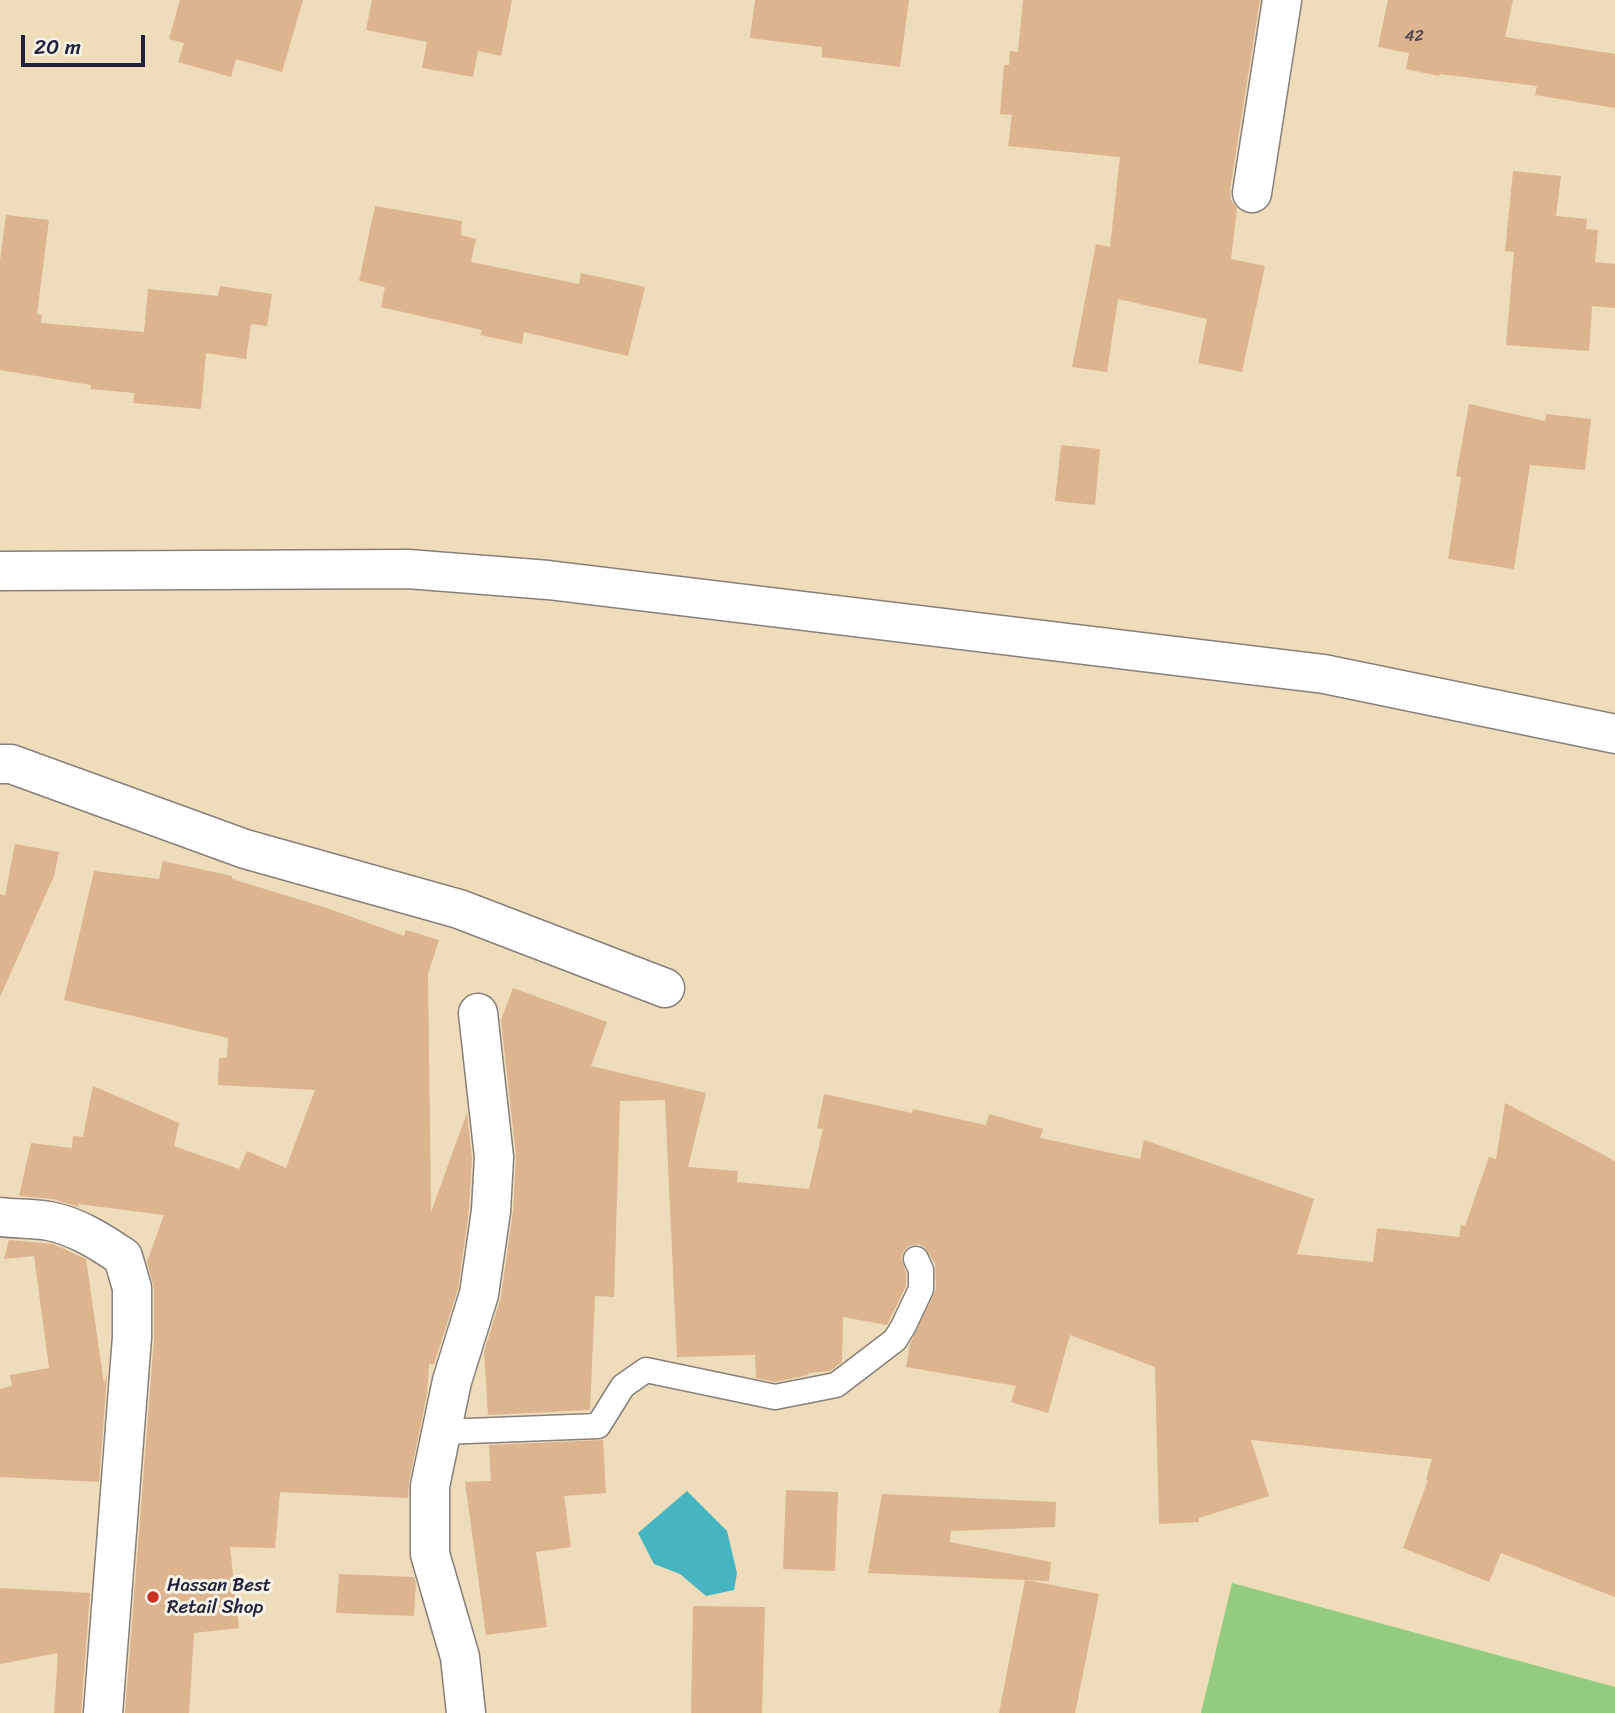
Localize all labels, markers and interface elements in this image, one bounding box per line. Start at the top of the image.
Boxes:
scale bar [24,21,149,65]
house number: 42 [1404,27,1424,47]
text: 20 m [34,28,81,66]
place label: Hassan Best Retail Shop [167,1575,271,1619]
marker: Hassan Best Retail Shop [145,1589,161,1605]

